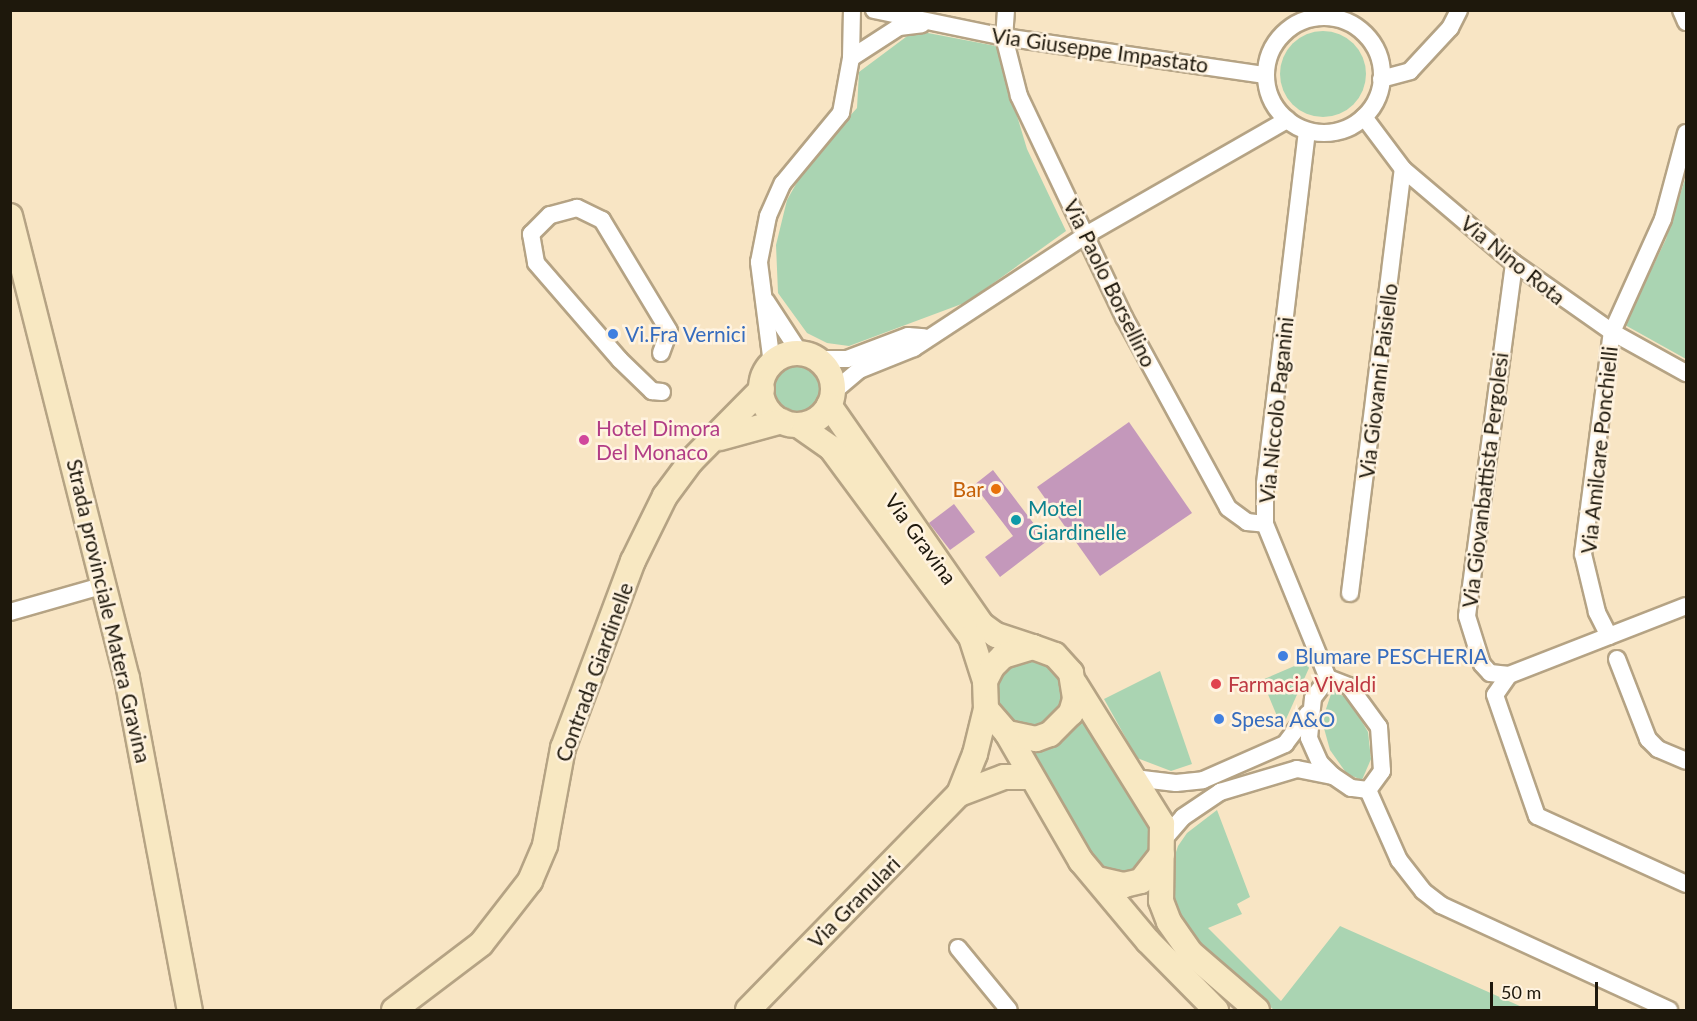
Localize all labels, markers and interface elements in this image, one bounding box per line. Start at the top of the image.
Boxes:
street label: Via Giuseppe Impastato [990,22,1210,78]
street label: Via Paolo Borsellino [1058,195,1162,371]
street label: Via Nino Rota [1456,210,1570,310]
street label: Via Giovanni Paisiello [1354,282,1402,480]
street label: Via Niccolò Paganini [1254,315,1298,505]
place label: Vi.Fra Vernici [625,321,747,347]
marker: Vi.Fra Vernici [606,327,620,341]
street label: Via Amilcare Ponchielli [1576,345,1622,555]
street label: Via Giovanbattista Pergolesi [1457,351,1513,609]
place label: Hotel Dimora Del Monaco [596,415,720,465]
marker: Hotel Dimora Del Monaco [577,433,591,447]
street label: Strada provinciale Matera Gravina [62,457,156,765]
place label: Bar [953,476,984,502]
marker: Bar [989,482,1003,496]
street label: Via Gravina [880,489,962,589]
place label: Motel Giardinelle [1028,495,1127,545]
marker: Motel Giardinelle [1009,513,1023,527]
street label: Contrada Giardinelle [550,579,638,765]
place label: Blumare PESCHERIA [1295,643,1488,669]
marker: Blumare PESCHERIA [1276,649,1290,663]
place label: Farmacia Vivaldi [1228,671,1377,697]
marker: Farmacia Vivaldi [1209,677,1223,691]
place label: Spesa A&O [1231,706,1336,732]
marker: Spesa A&O [1212,712,1226,726]
street label: Via Granulari [803,851,905,953]
scale bar [1493,970,1601,1008]
text: 50 m [1501,981,1541,1003]

